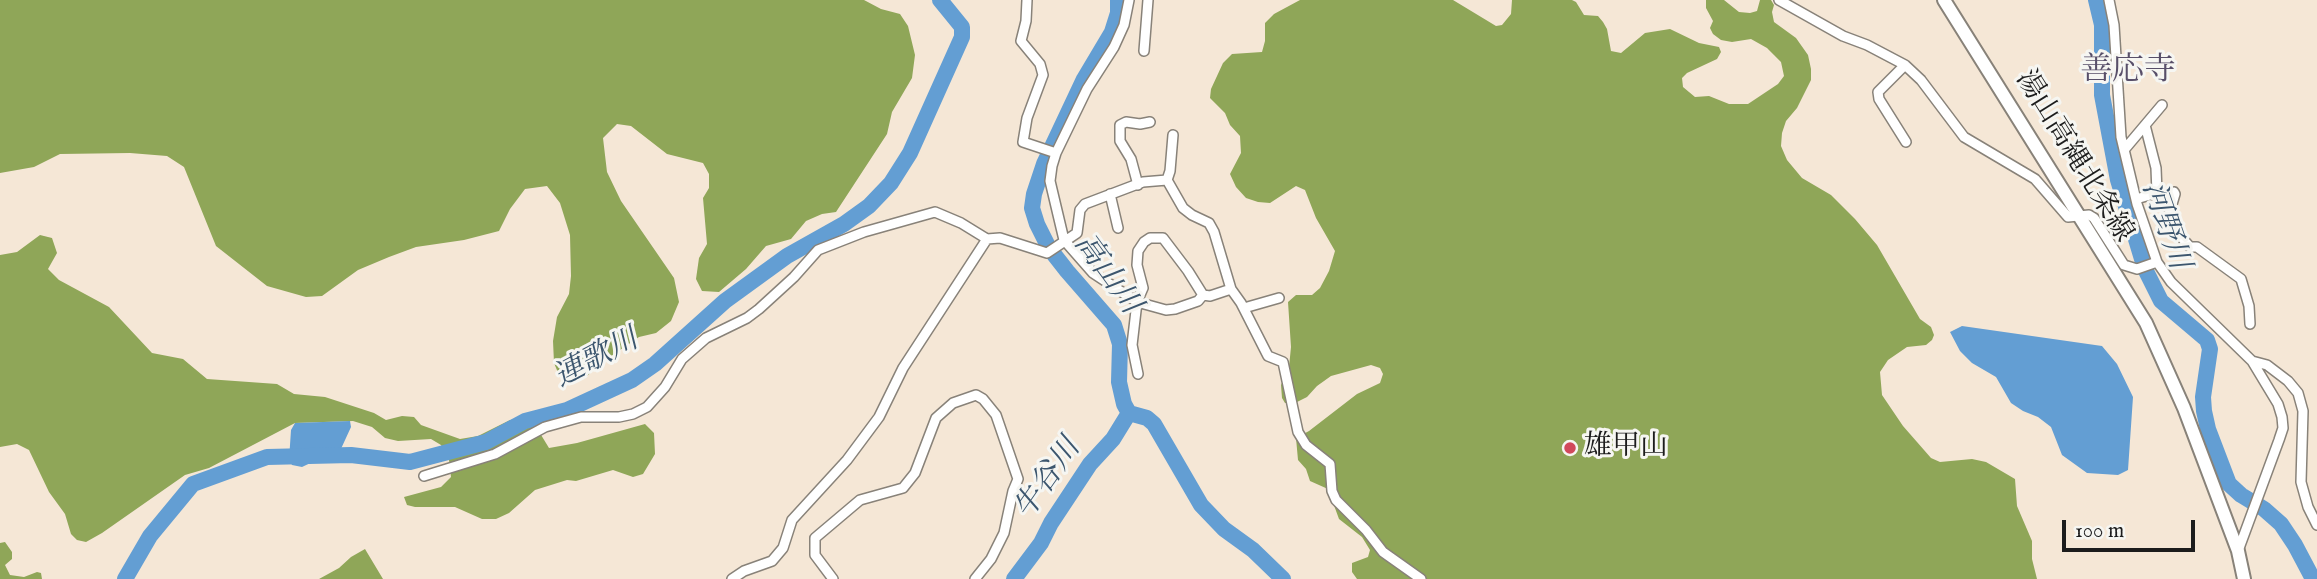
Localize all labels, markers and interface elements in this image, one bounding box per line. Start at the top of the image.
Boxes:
district label: 善応寺 [2080,53,2176,91]
street label: 湯山高縄北条線 [2007,65,2139,249]
water label: 河野川 [2132,178,2196,274]
water label: 高山川 [1065,228,1147,322]
water label: 連歌川 [549,323,645,397]
place label: 雄甲山 [1584,431,1668,465]
water label: 牛谷川 [1008,433,1090,527]
marker: 雄甲山 [1562,440,1578,456]
scale bar [2065,505,2198,550]
text: 100 m [2075,518,2124,545]

